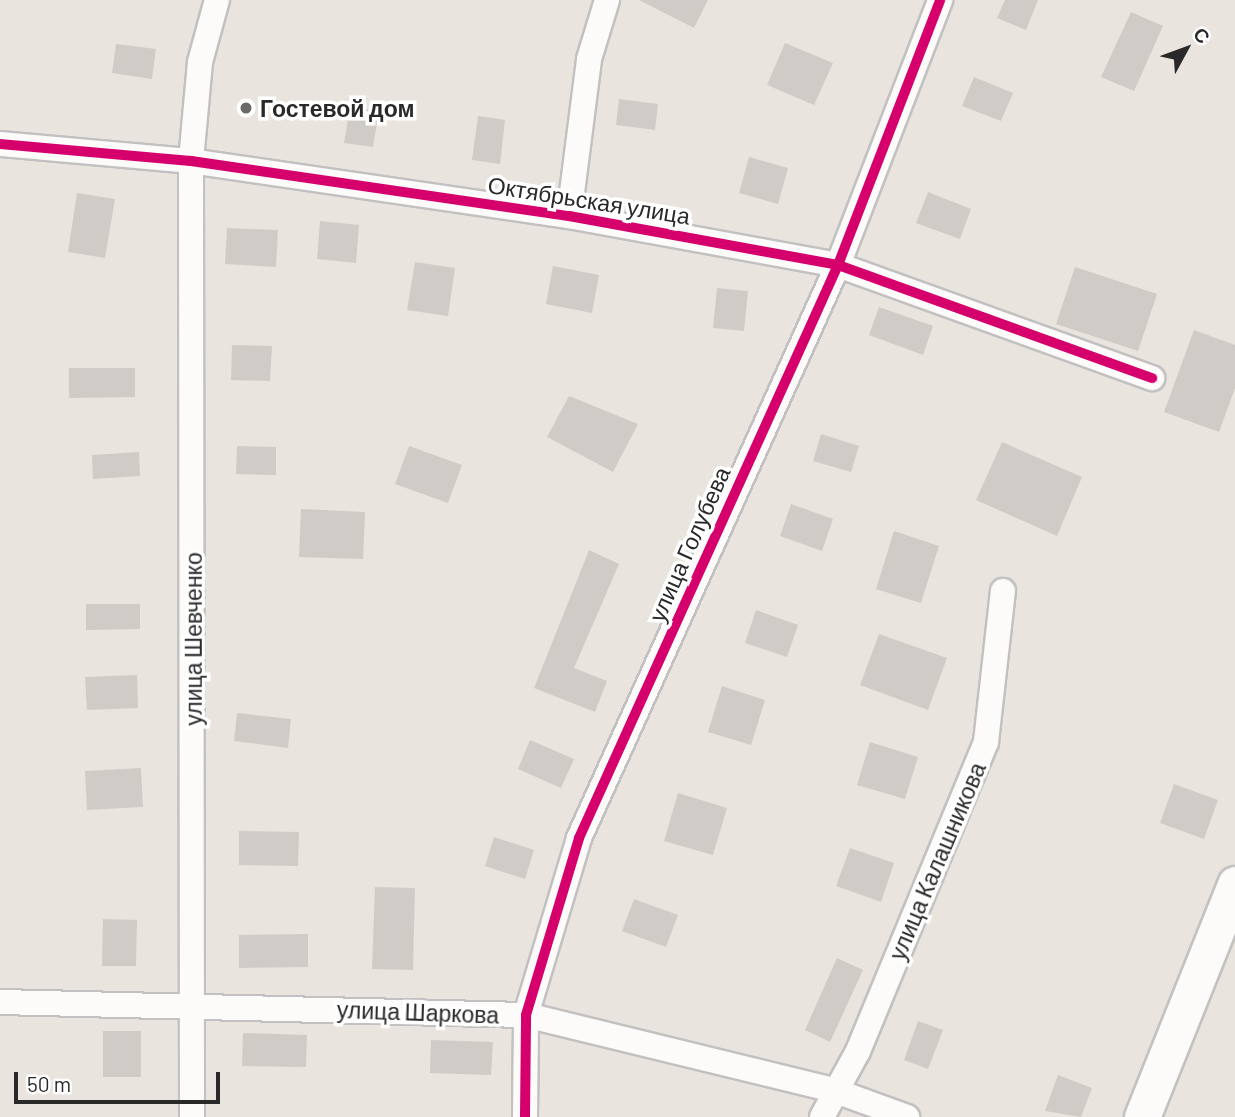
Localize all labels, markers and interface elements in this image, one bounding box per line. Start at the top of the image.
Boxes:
north arrow [1151,14,1221,84]
text: С [1189,22,1215,48]
place label: Гостевой дом [260,94,414,122]
marker: Гостевой дом [238,100,254,116]
street label: Октябрьская улица [486,170,692,230]
street label: улица Голубева [642,462,736,626]
street label: улица Шевченко [179,552,207,726]
street label: улица Калашникова [883,758,991,964]
street label: улица Шаркова [336,995,500,1029]
scale bar [18,1058,224,1102]
text: 50 m [27,1071,71,1096]

